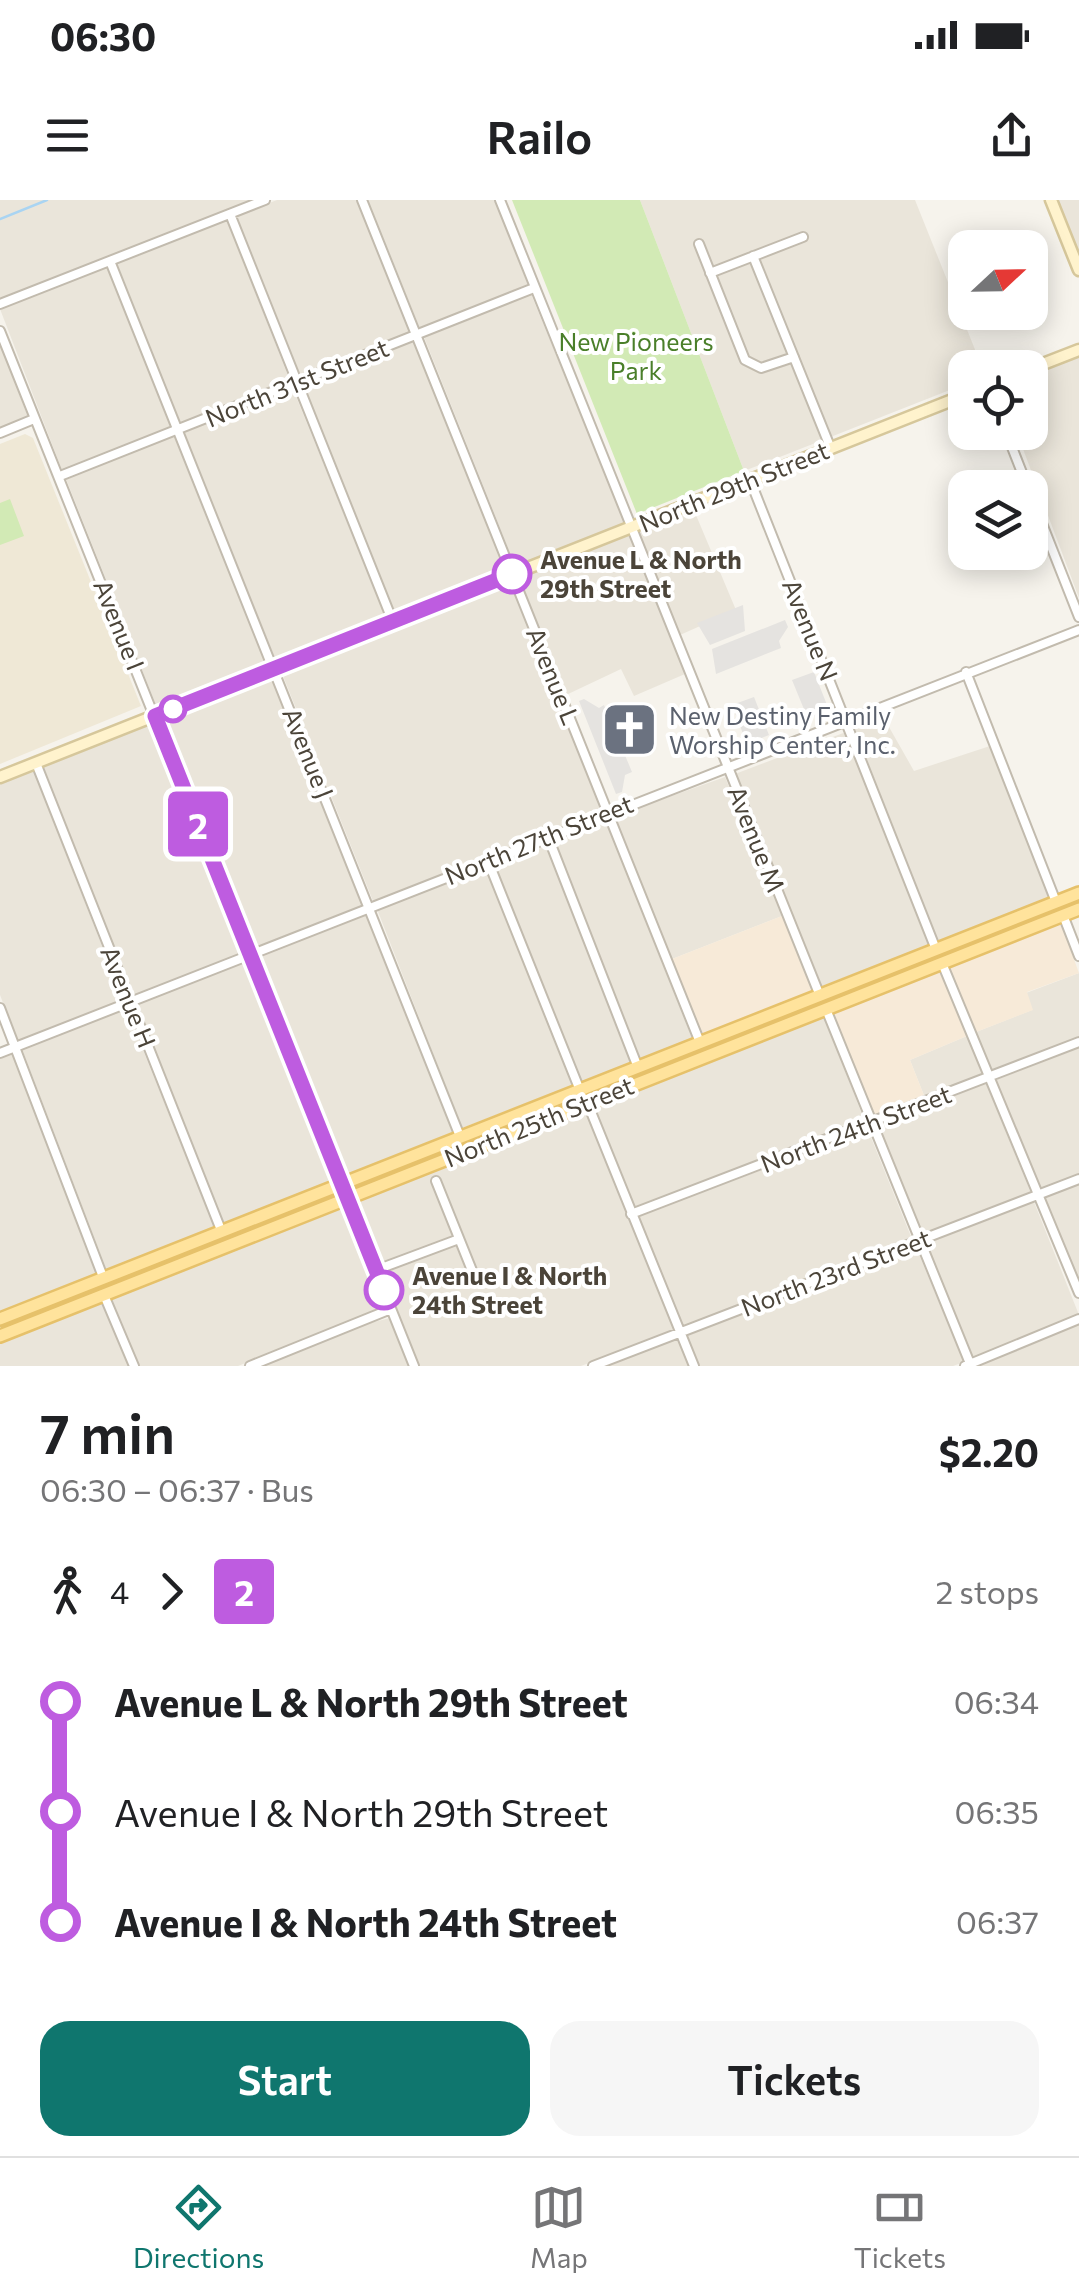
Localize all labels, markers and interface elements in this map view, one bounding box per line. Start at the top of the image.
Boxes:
text: 06:30 [50,12,156,59]
icon: menu [40,108,95,163]
text: Railo [487,108,592,163]
icon: share [984,108,1039,163]
north arrow [948,230,1048,330]
map controls [948,230,1048,570]
park label: New Pioneers Park [558,326,714,385]
street label: North 31st Street [201,332,393,433]
button: locate [948,350,1048,450]
street label: North 29th Street [634,434,833,538]
button: layers [948,470,1048,570]
place label: Avenue L & North 29th Street [540,544,742,603]
marker: Avenue L & North 29th Street [493,555,531,593]
street label: Avenue N [777,574,845,685]
street label: Avenue I [88,575,152,674]
street label: Avenue L [521,623,587,729]
unlabelled marker [160,696,186,722]
church icon: New Destiny Family Worship Center, Inc. [600,700,660,760]
place label: New Destiny Family Worship Center, Inc. [669,700,896,759]
street label: Avenue J [277,703,341,802]
street label: Avenue M [722,781,792,896]
street label: North 27th Street [440,788,637,890]
line badge: 2 [166,792,230,856]
text: 2 [188,803,208,846]
street label: Avenue H [95,941,163,1052]
street label: North 25th Street [440,1069,638,1173]
street label: North 24th Street [756,1078,955,1178]
street label: North 23rd Street [737,1222,935,1322]
place label: Avenue I & North 24th Street [412,1260,607,1319]
marker: Avenue I & North 24th Street [365,1271,403,1309]
text: 7 min [40,1398,175,1465]
text: $2.20 [939,1428,1039,1475]
text: 06:30 – 06:37 · Bus [40,1469,314,1509]
icon: walk [40,1564,95,1619]
icon: forward [144,1564,199,1619]
text: 2 [234,1570,254,1613]
text: 4 [110,1571,129,1611]
text: 2 stops [935,1571,1039,1611]
text: Avenue L & North 29th Street [114,1678,628,1725]
text: 06:34 [954,1681,1039,1721]
text: Avenue I & North 29th Street [114,1788,608,1835]
text: 06:35 [955,1791,1039,1831]
text: Avenue I & North 24th Street [114,1898,617,1945]
text: 06:37 [956,1901,1039,1941]
button: Start [40,2021,530,2136]
button: Tickets [550,2021,1039,2136]
tab: Directions [133,2180,264,2274]
tab: Map [530,2180,588,2274]
tab: Tickets [854,2180,946,2274]

